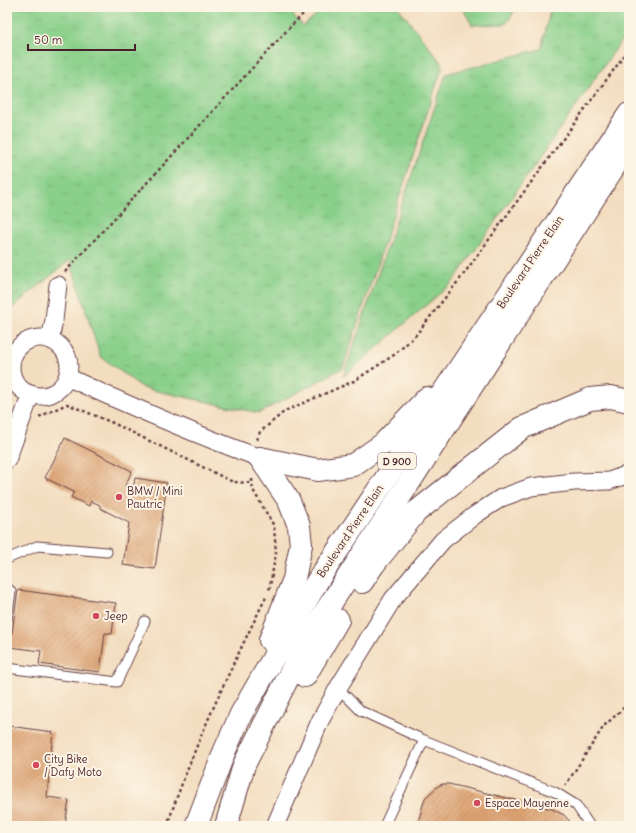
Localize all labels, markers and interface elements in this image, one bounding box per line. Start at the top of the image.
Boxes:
scale bar [28,26,135,52]
text: 50 m [34,32,63,47]
street label: Boulevard Pierre Elain [494,213,566,311]
road number: D 900 [378,453,416,469]
street label: Boulevard Pierre Elain [314,482,386,580]
place label: BMW / Mini Pautric [127,484,183,511]
marker: BMW / Mini Pautric [114,492,124,502]
place label: Jeep [104,609,128,623]
marker: Jeep [91,611,101,621]
place label: City Bike / Dafy Moto [44,752,102,779]
marker: City Bike / Dafy Moto [31,760,41,770]
place label: Espace Mayenne [485,796,569,810]
marker: Espace Mayenne [472,798,482,808]

